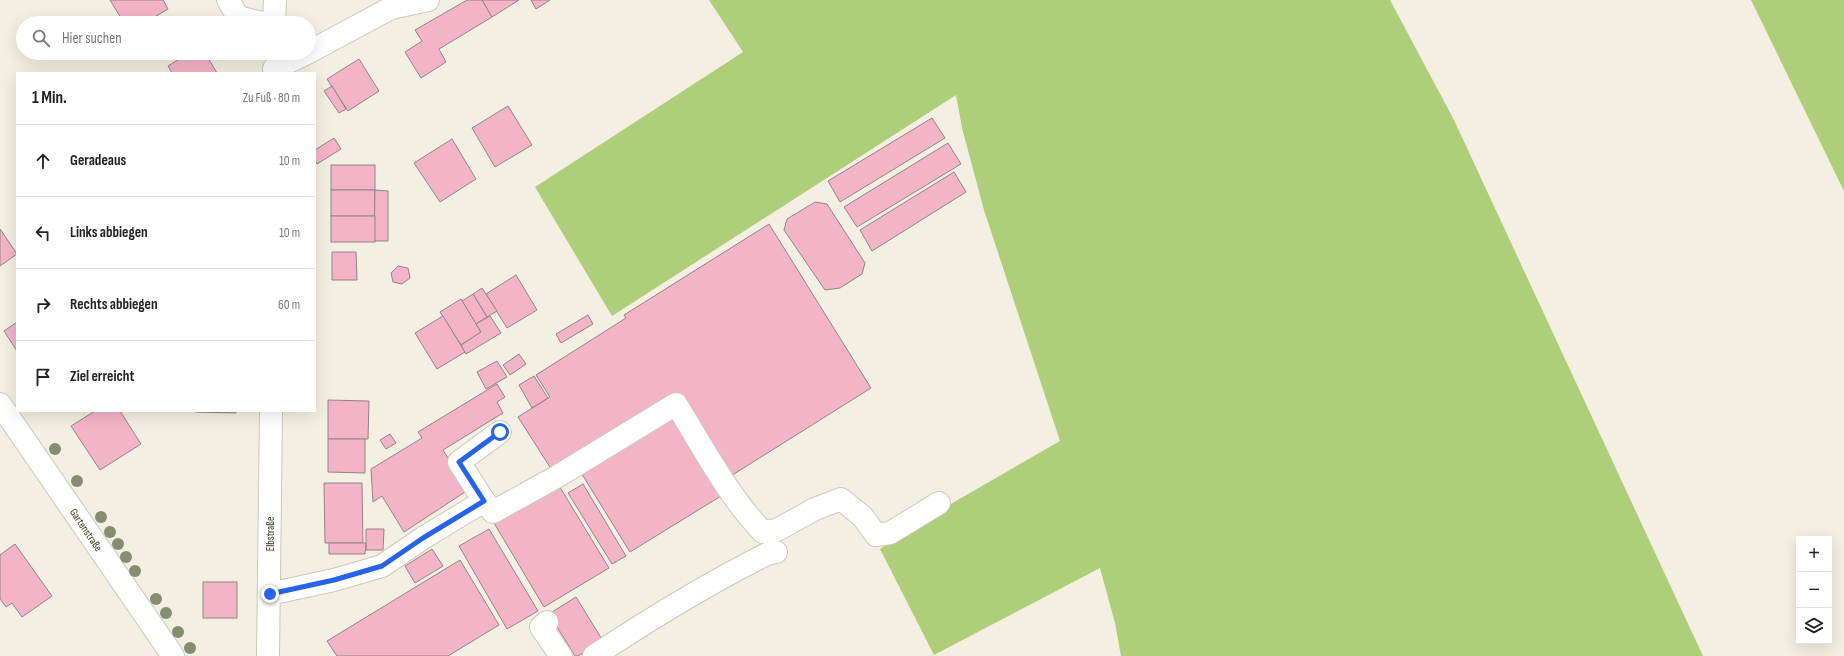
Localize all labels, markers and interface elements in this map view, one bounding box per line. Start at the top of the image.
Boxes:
search box [16,16,316,60]
icon: search [30,27,52,49]
text: Hier suchen [62,29,122,48]
text: 1 Min. [32,88,67,108]
text: Zu Fuß · 80 m [243,90,300,106]
icon: ahead [32,150,54,172]
text: Geradeaus [70,151,126,170]
text: 10 m [279,153,300,169]
icon: left [32,222,54,244]
text: Links abbiegen [70,223,148,242]
text: 10 m [279,225,300,241]
icon: right [32,294,54,316]
text: Rechts abbiegen [70,295,158,314]
text: 60 m [278,297,300,313]
icon: arrive [32,366,54,388]
text: Ziel erreicht [70,367,134,386]
route start [491,423,509,441]
street label: Gartenstraße [67,506,105,554]
street label: Elbstraße [264,517,277,551]
map controls [1796,536,1832,644]
button: + [1796,536,1832,572]
button: − [1796,572,1832,608]
route end [261,585,279,603]
button: layers [1796,608,1832,644]

